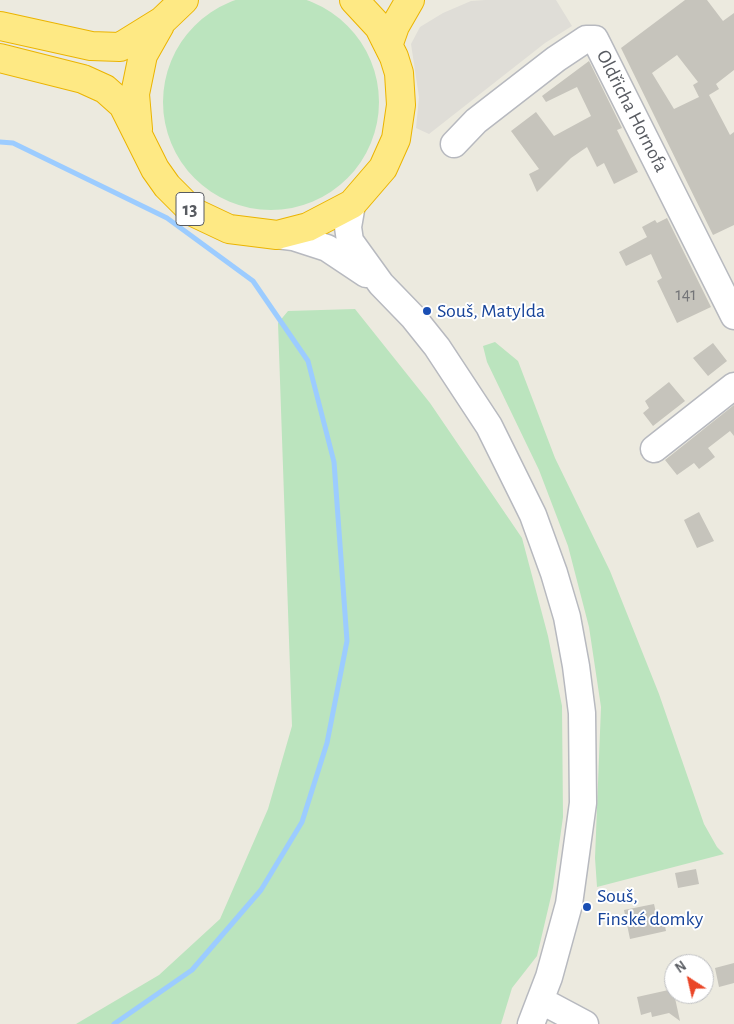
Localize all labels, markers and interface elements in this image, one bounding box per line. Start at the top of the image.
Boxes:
street label: Oldřicha Hornofa [591,46,673,176]
road number: 13 [176,192,204,225]
house number: 141 [675,284,697,306]
place label: Souš, Matylda [437,299,545,323]
marker: Souš, Matylda [421,305,433,317]
place label: Souš, Finské domky [597,884,703,931]
marker: Souš, Finské domky [581,901,593,913]
north arrow [664,954,714,1004]
text: N [673,959,689,976]

